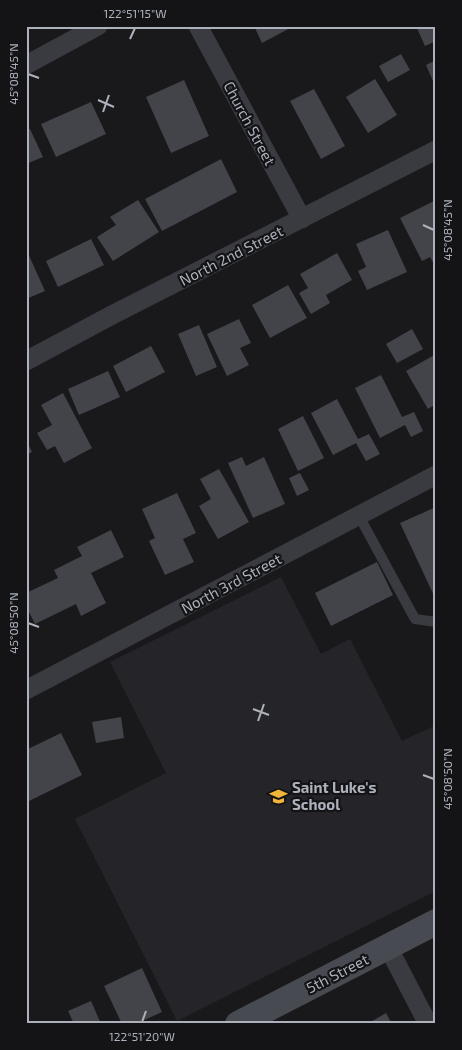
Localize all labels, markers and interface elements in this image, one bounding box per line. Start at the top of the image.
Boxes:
text: 122°51'15"W [103,6,167,20]
text: 45°08'45"N [6,43,20,105]
street label: Church Street [220,78,280,168]
text: 45°08'45"N [440,199,454,261]
street label: North 2nd Street [176,221,286,289]
street label: North 3rd Street [178,549,284,617]
text: 45°08'50"N [6,592,20,654]
text: 45°08'50"N [440,748,454,810]
place label: Saint Luke's School [292,778,376,813]
school or university icon: Saint Luke's School [268,786,288,806]
street label: 5th Street [303,950,371,996]
text: 122°51'20"W [109,1029,175,1043]

